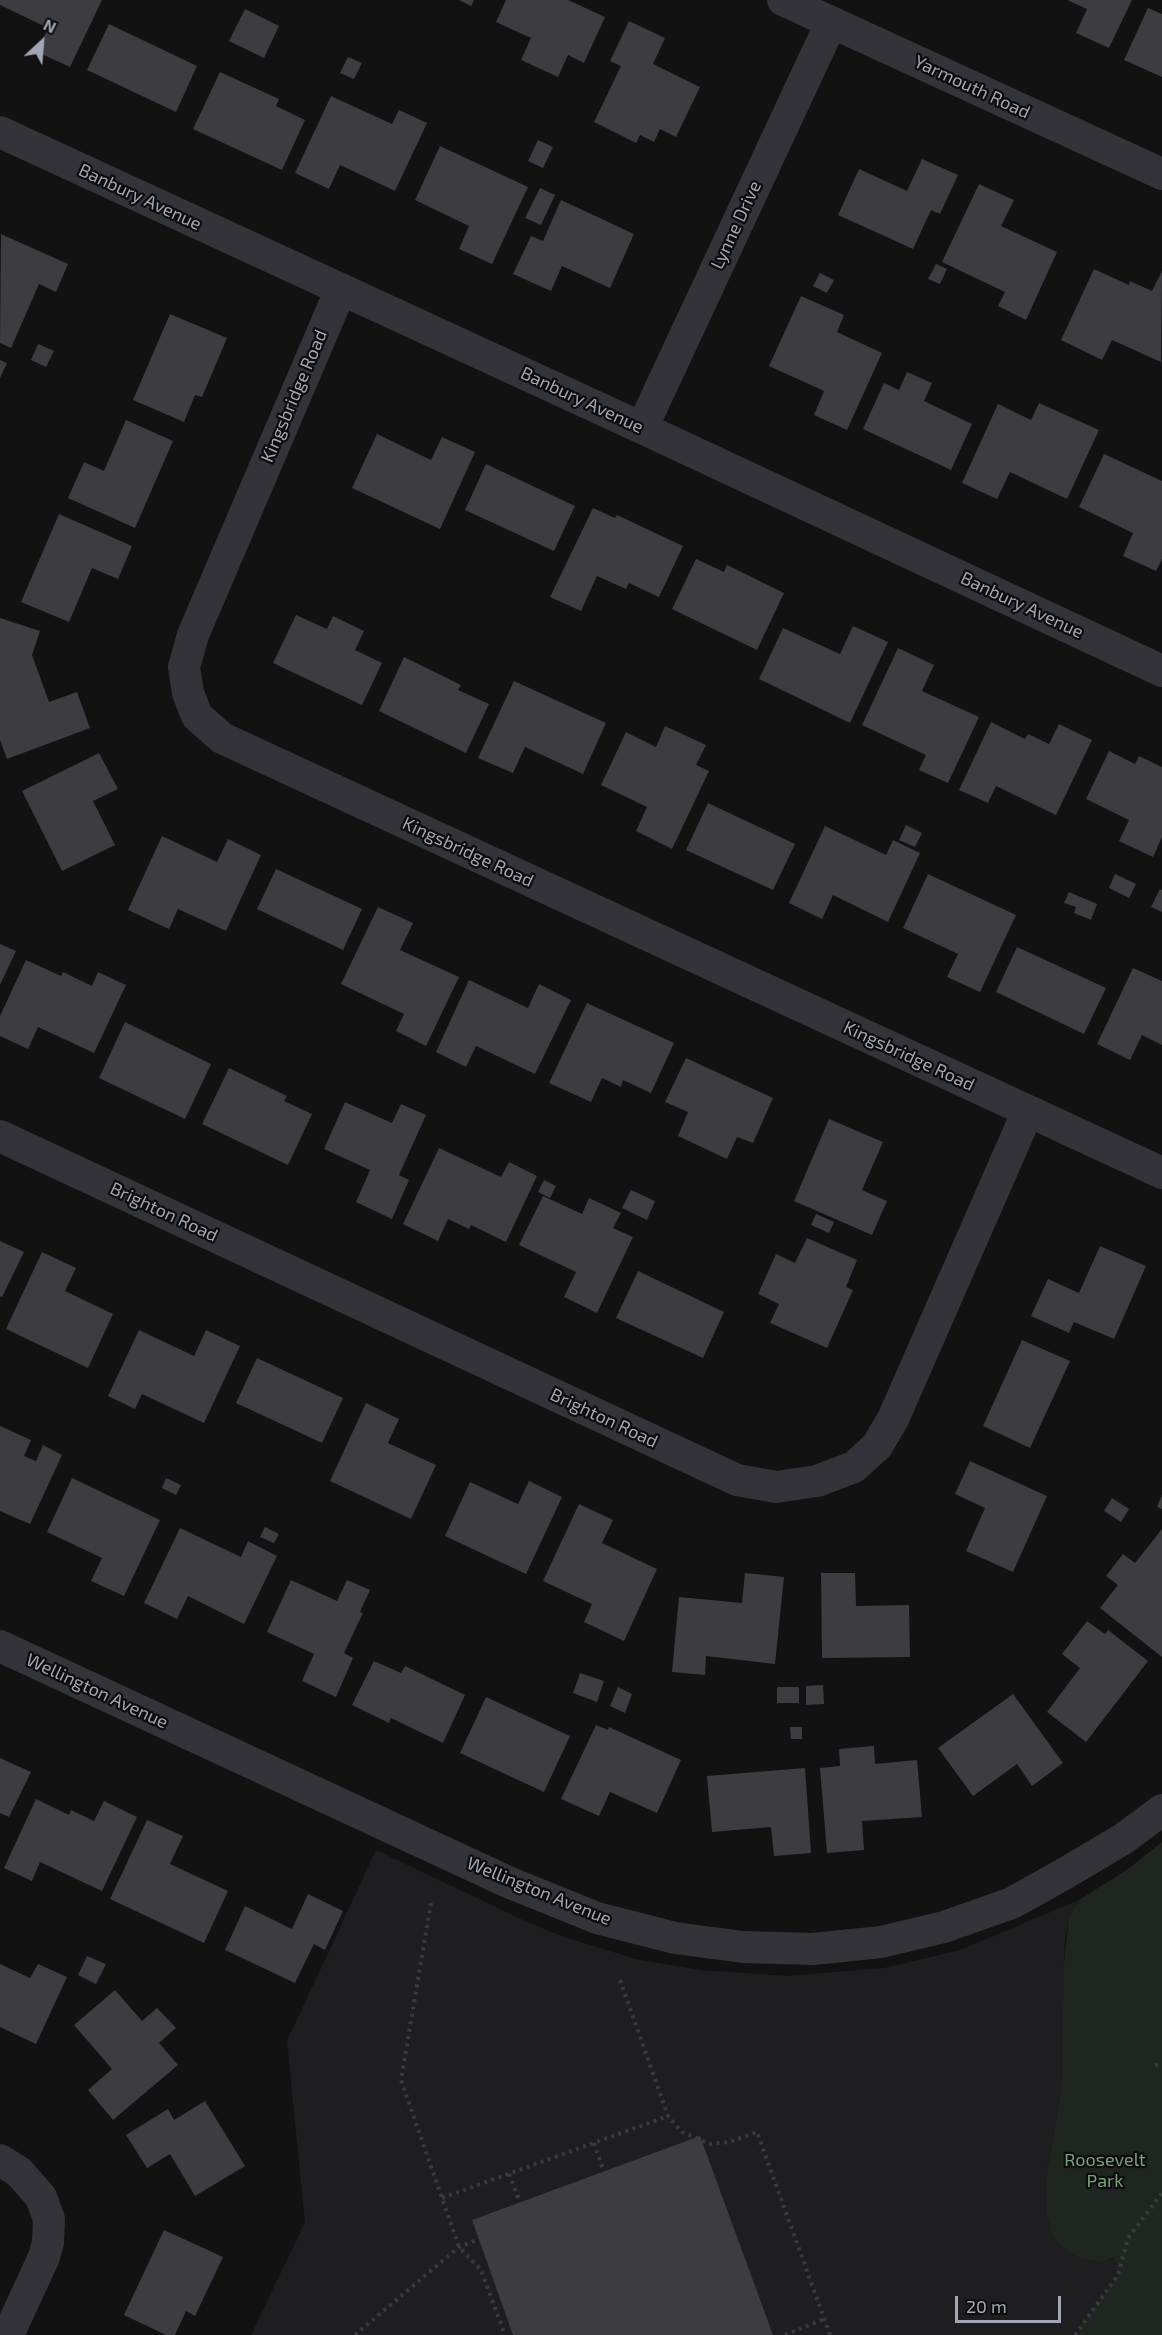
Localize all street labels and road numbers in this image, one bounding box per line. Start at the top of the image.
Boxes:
street label: Yarmouth Road [911,51,1033,123]
street label: Banbury Avenue [75,159,205,235]
street label: Lynne Drive [706,177,766,273]
street label: Kingsbridge Road [256,326,332,466]
street label: Banbury Avenue [517,362,647,438]
street label: Banbury Avenue [957,567,1087,643]
street label: Kingsbridge Road [399,812,537,892]
street label: Kingsbridge Road [840,1016,978,1096]
street label: Brighton Road [107,1178,221,1246]
street label: Brighton Road [547,1384,661,1452]
street label: Wellington Avenue [23,1649,171,1733]
street label: Wellington Avenue [464,1852,614,1930]

